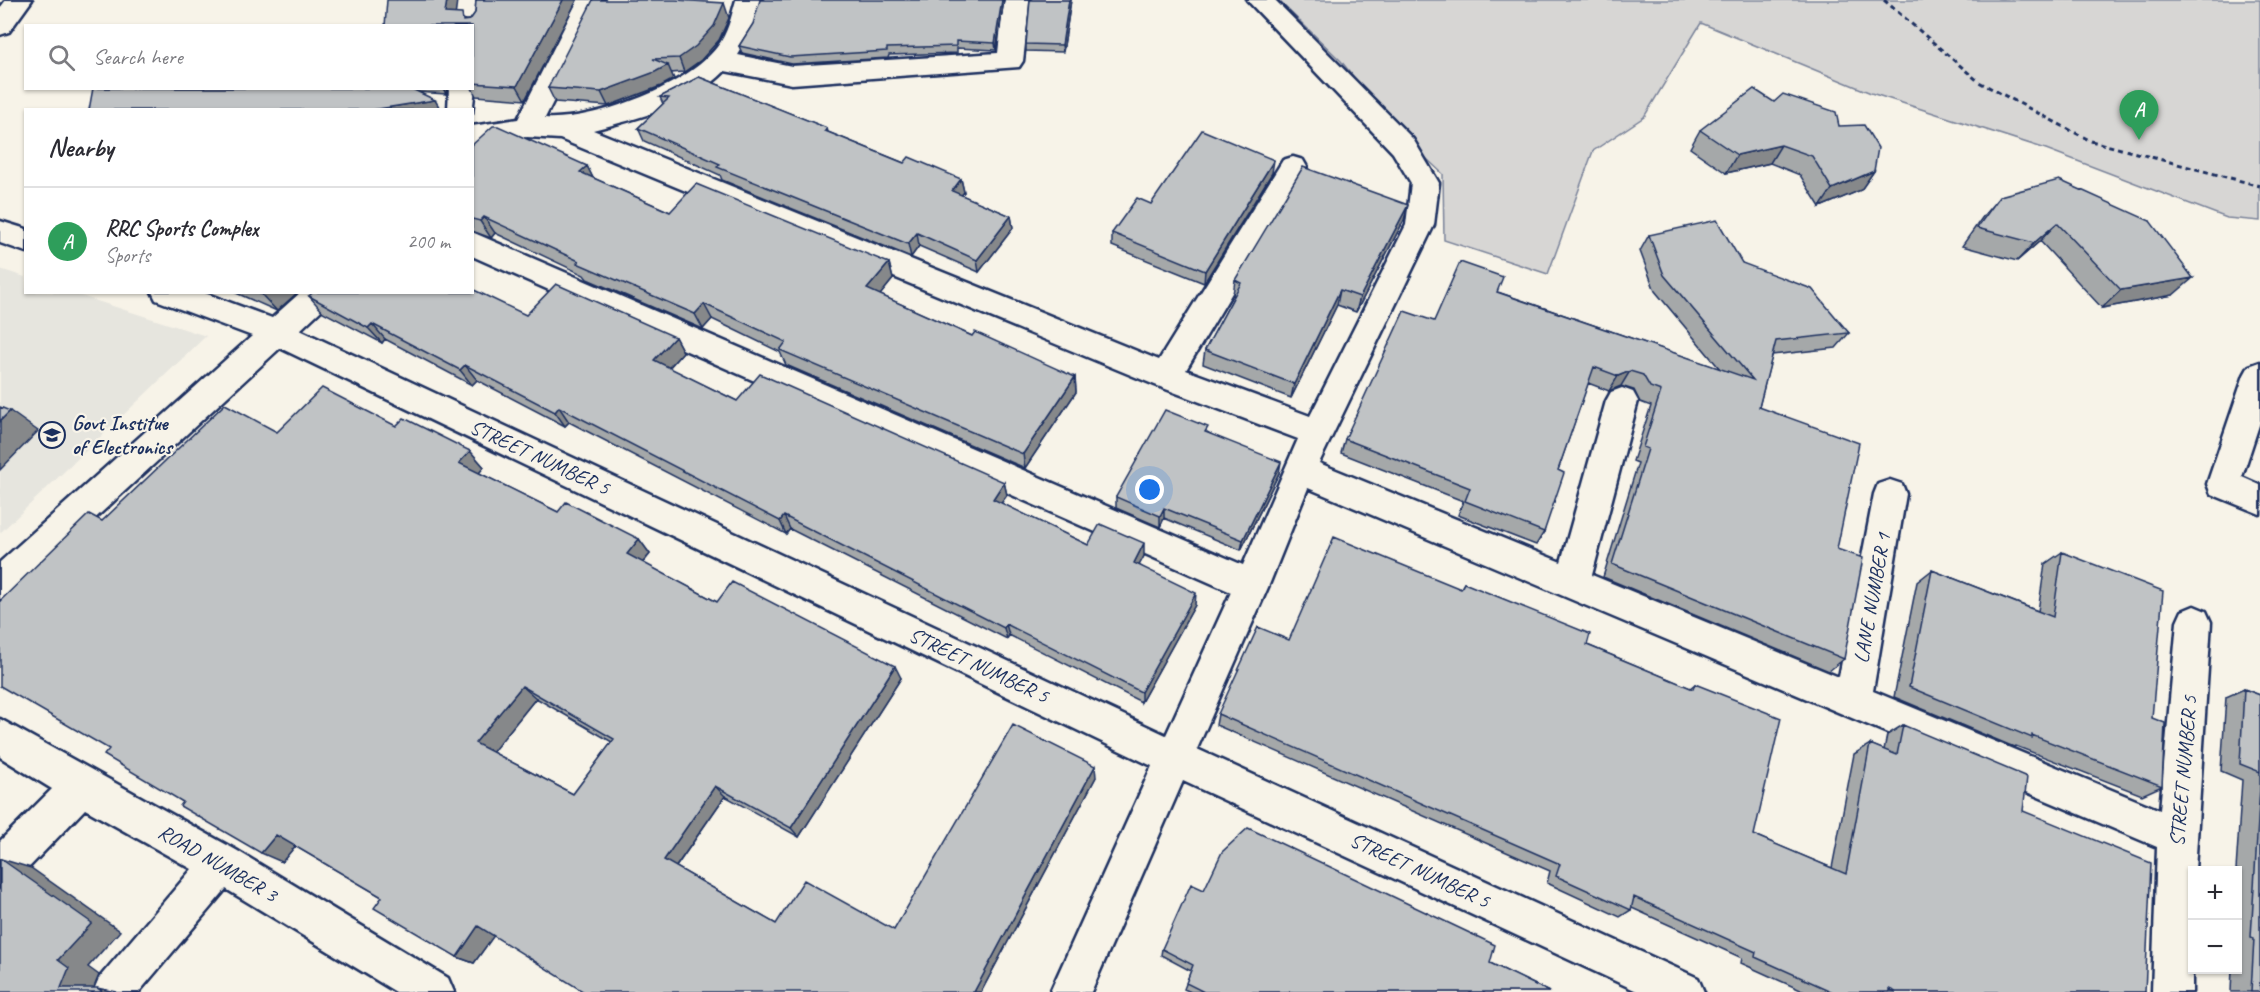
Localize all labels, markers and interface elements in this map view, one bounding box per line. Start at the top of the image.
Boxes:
search box [24,24,474,90]
icon: search [45,41,78,74]
text: Search here [93,43,183,71]
pin: A [2120,90,2158,140]
text: Nearby [48,131,113,164]
text: RRC Sports Complex [105,215,258,243]
text: A [62,229,73,254]
text: 200 m [407,229,450,254]
text: Sports [105,243,150,268]
place label: Govt Institue of Electronics [72,410,174,460]
street label: STREET NUMBER 5 [466,413,615,501]
school or university icon: Govt Institue of Electronics [37,420,67,450]
your location [1135,475,1164,504]
street label: LANE NUMBER 1 [1848,529,1897,665]
street label: STREET NUMBER 5 [905,621,1054,709]
street label: STREET NUMBER 5 [2163,693,2203,847]
street label: ROAD NUMBER 3 [154,818,284,908]
street label: STREET NUMBER 5 [1346,826,1495,914]
map controls [2188,866,2242,974]
button: + [2188,866,2242,920]
button: − [2188,920,2242,974]

